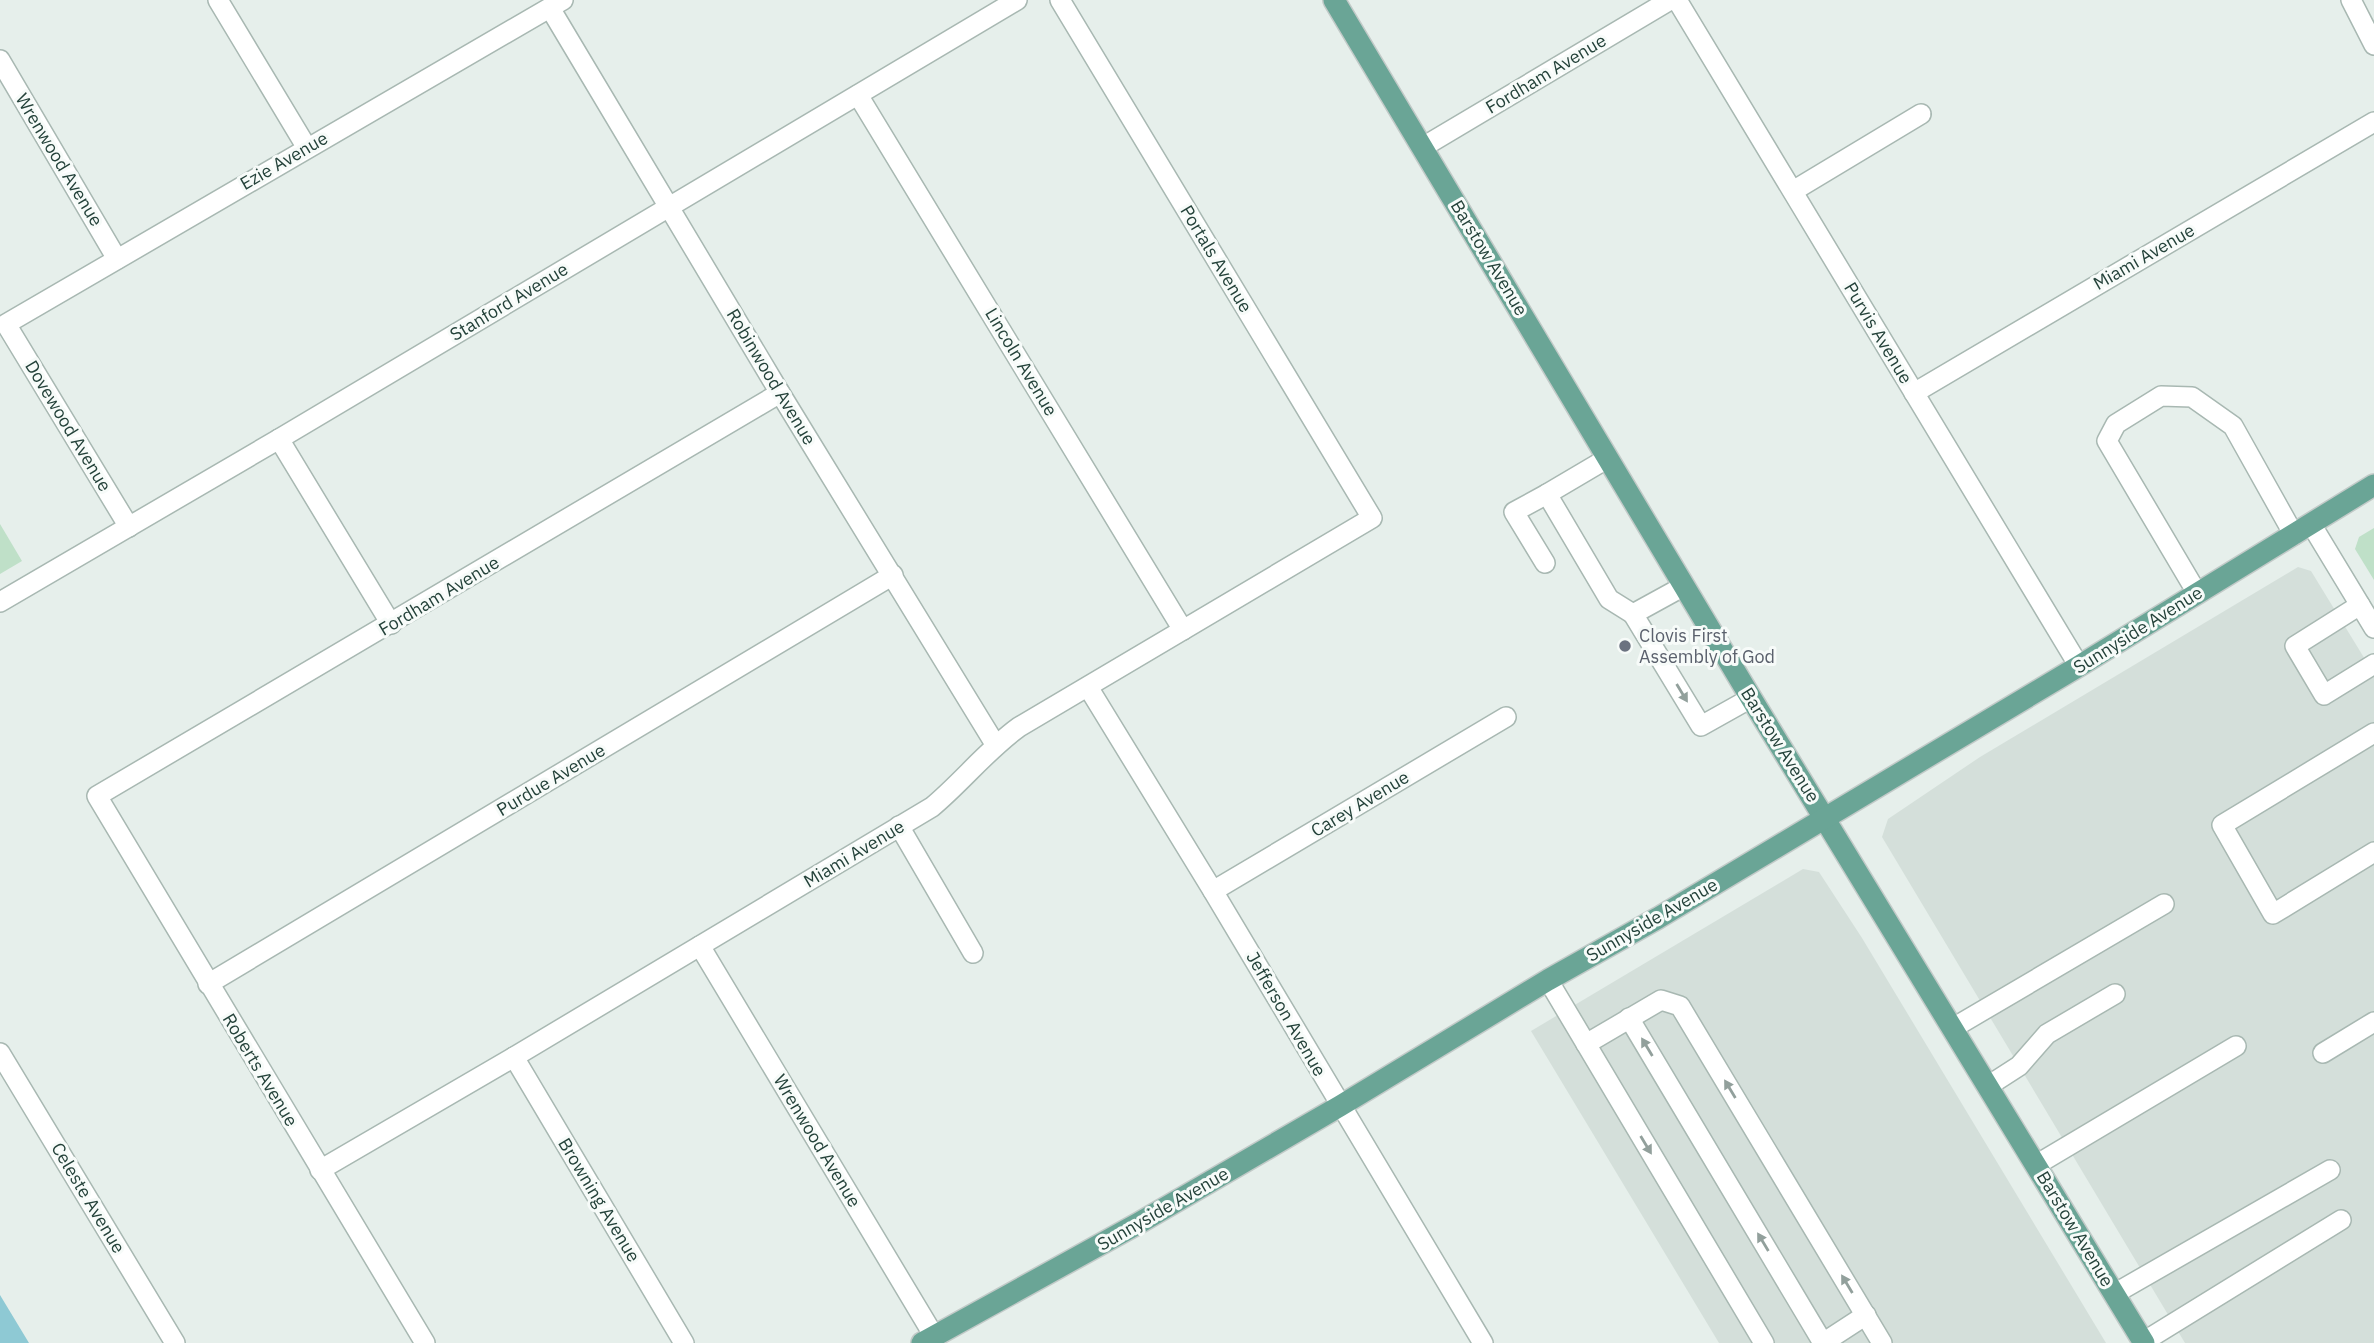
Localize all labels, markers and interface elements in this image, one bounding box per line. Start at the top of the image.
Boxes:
street label: Fordham Avenue [1481,28,1610,119]
street label: Wrenwood Avenue [11,89,108,231]
street label: Ezie Avenue [236,126,332,195]
street label: Barstow Avenue [1446,196,1533,320]
street label: Portals Avenue [1175,201,1258,317]
street label: Miami Avenue [2089,218,2199,295]
street label: Stanford Avenue [445,257,572,346]
street label: Purvis Avenue [1839,278,1918,388]
street label: Lincoln Avenue [980,303,1063,420]
street label: Robinwood Avenue [722,304,821,449]
street label: Dovewood Avenue [20,356,117,496]
street label: Fordham Avenue [374,550,503,641]
street label: Sunnyside Avenue [2069,581,2207,679]
place label: Clovis First Assembly of God [1639,624,1775,668]
marker: Clovis First Assembly of God [1617,638,1633,654]
street label: Barstow Avenue [1736,683,1825,806]
one-way arrow [1675,684,1688,703]
street label: Purdue Avenue [492,738,609,821]
street label: Carey Avenue [1306,765,1413,842]
street label: Miami Avenue [799,814,908,893]
street label: Sunnyside Avenue [1582,873,1722,966]
street label: Jefferson Avenue [1241,947,1332,1080]
street label: Roberts Avenue [218,1009,303,1131]
one-way arrow [1640,1038,1653,1057]
street label: Wrenwood Avenue [769,1070,866,1212]
one-way arrow [1724,1080,1736,1099]
street label: Browning Avenue [553,1133,646,1266]
one-way arrow [1639,1135,1652,1154]
street label: Celeste Avenue [46,1138,131,1257]
street label: Sunnyside Avenue [1093,1162,1233,1255]
street label: Barstow Avenue [2032,1167,2119,1291]
one-way arrow [1757,1233,1770,1252]
one-way arrow [1841,1275,1854,1294]

